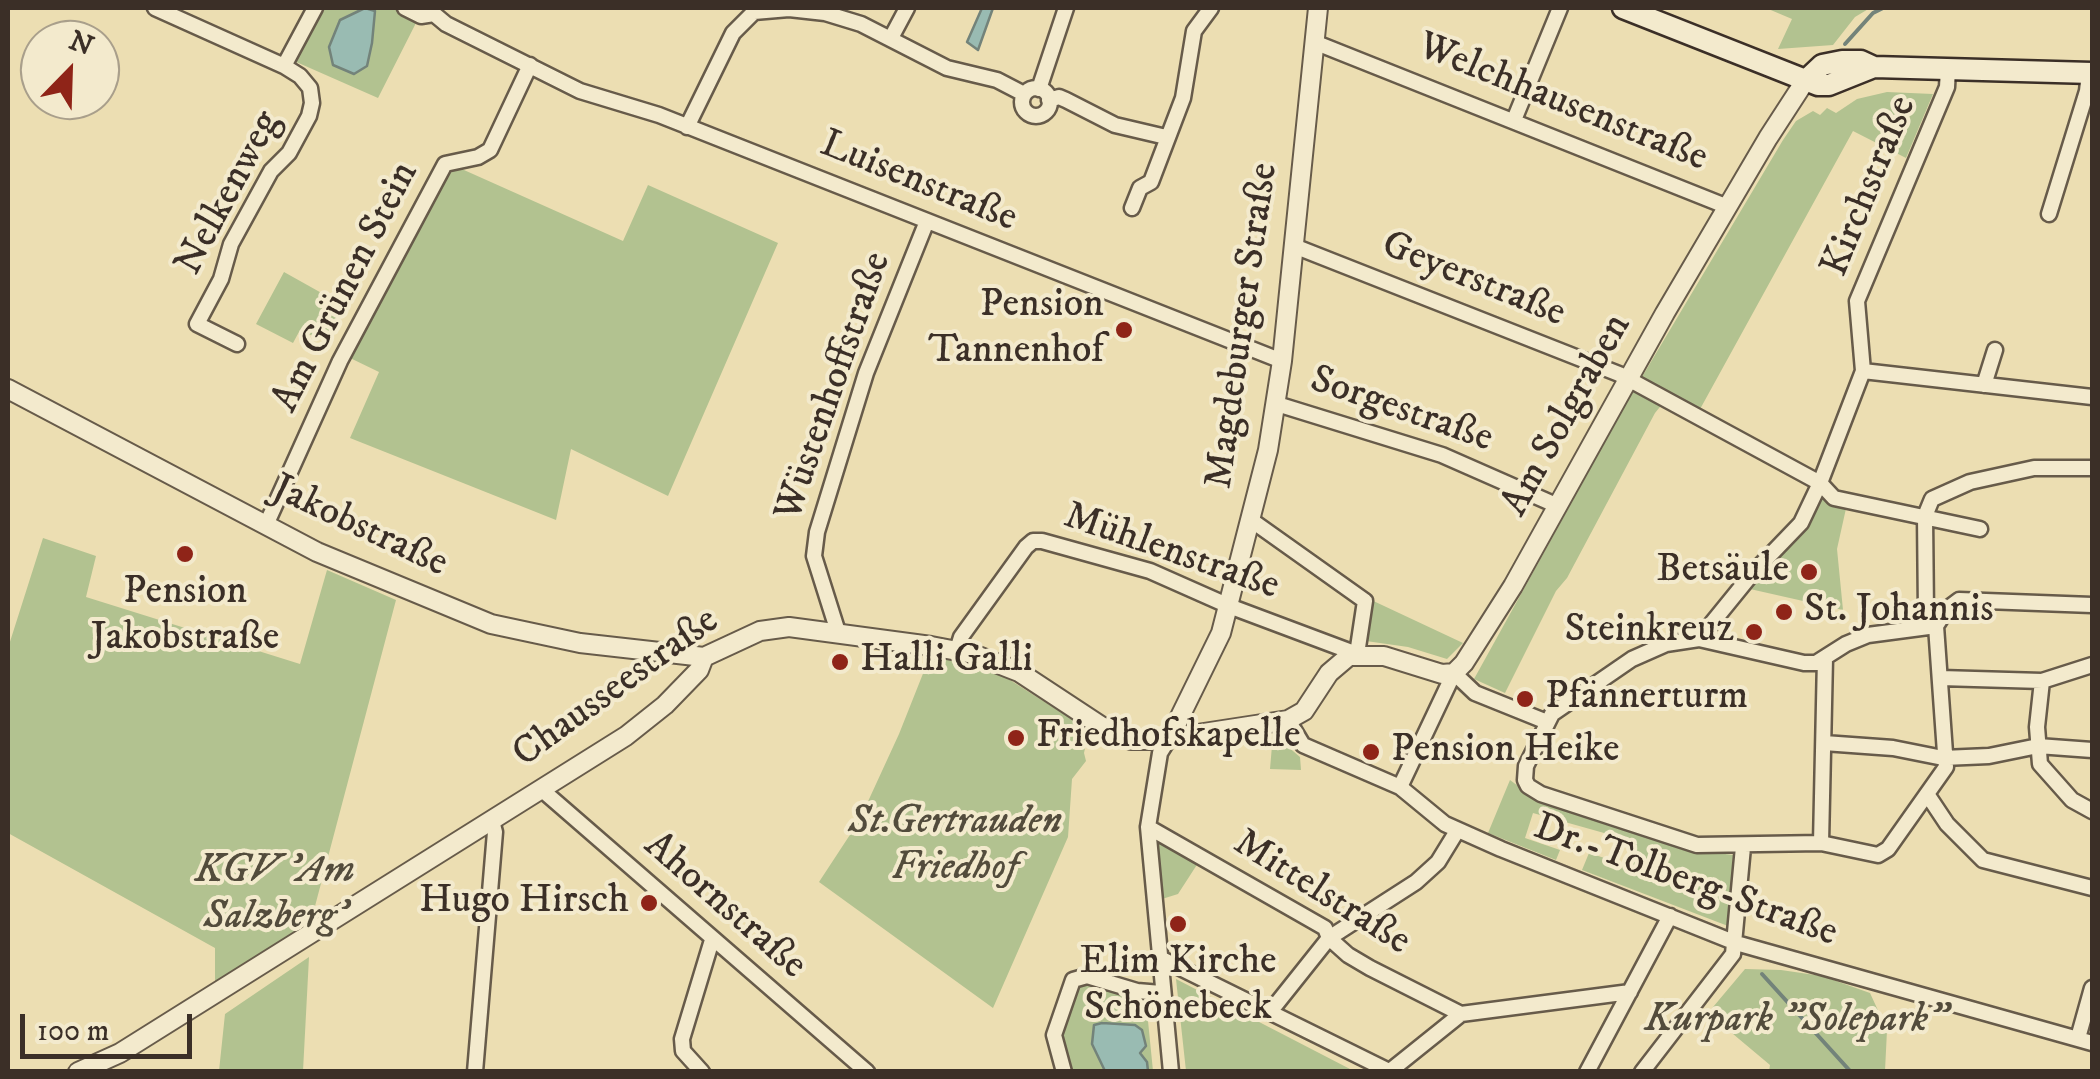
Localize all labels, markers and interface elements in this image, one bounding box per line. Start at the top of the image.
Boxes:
north arrow [20,20,120,120]
text: N [64,23,99,64]
street label: Welchhausenstraße [1410,24,1714,184]
street label: Kirchstraße [1813,90,1929,284]
street label: Nelkenweg [167,104,293,284]
street label: Luisenstraße [813,122,1023,244]
street label: Am Grünen Stein [263,155,431,421]
street label: Magdeburger Straße [1197,160,1291,492]
street label: Geyerstraße [1374,222,1572,340]
street label: Wüstenhoffstraße [767,246,903,528]
place label: Pension Tannenhof [928,283,1104,377]
street label: Am Solgraben [1493,306,1643,526]
marker: Pension Tannenhof [1113,319,1135,341]
street label: Sorgestraße [1303,357,1499,465]
street label: Jakobstraße [263,466,455,590]
street label: Mühlenstraße [1057,494,1285,612]
marker: Pension Jakobstraße [174,543,196,565]
place label: Betsäule [1656,548,1789,596]
marker: Betsäule [1798,561,1820,583]
place label: Pension Jakobstraße [91,570,279,664]
place label: St. Johannis [1804,588,1994,636]
street label: Chausseestraße [505,598,729,780]
marker: St. Johannis [1773,601,1795,623]
place label: Steinkreuz [1565,608,1734,656]
marker: Steinkreuz [1743,621,1765,643]
place label: Halli Galli [860,638,1033,686]
marker: Halli Galli [829,651,851,673]
place label: Pfännerturm [1545,675,1748,723]
marker: Pfännerturm [1514,688,1536,710]
place label: Friedhofskapelle [1036,714,1300,762]
marker: Friedhofskapelle [1005,727,1027,749]
place label: Pension Heike [1391,728,1620,776]
marker: Pension Heike [1360,741,1382,763]
park label: St.Gertrauden Friedhof [848,800,1062,894]
street label: Dr.-Tolberg-Straße [1527,805,1843,959]
street label: Mittelstraße [1224,821,1418,967]
street label: Ahornstraße [633,823,815,991]
park label: KGV 'Am Salzberg' [195,849,355,943]
place label: Hugo Hirsch [419,879,629,927]
marker: Hugo Hirsch [638,892,660,914]
marker: Elim Kirche Schönebeck [1167,913,1189,935]
place label: Elim Kirche Schönebeck [1079,940,1277,1034]
scale bar [25,994,198,1056]
park label: Kurpark "Solepark" [1645,998,1947,1046]
text: 100 m [37,1013,109,1050]

